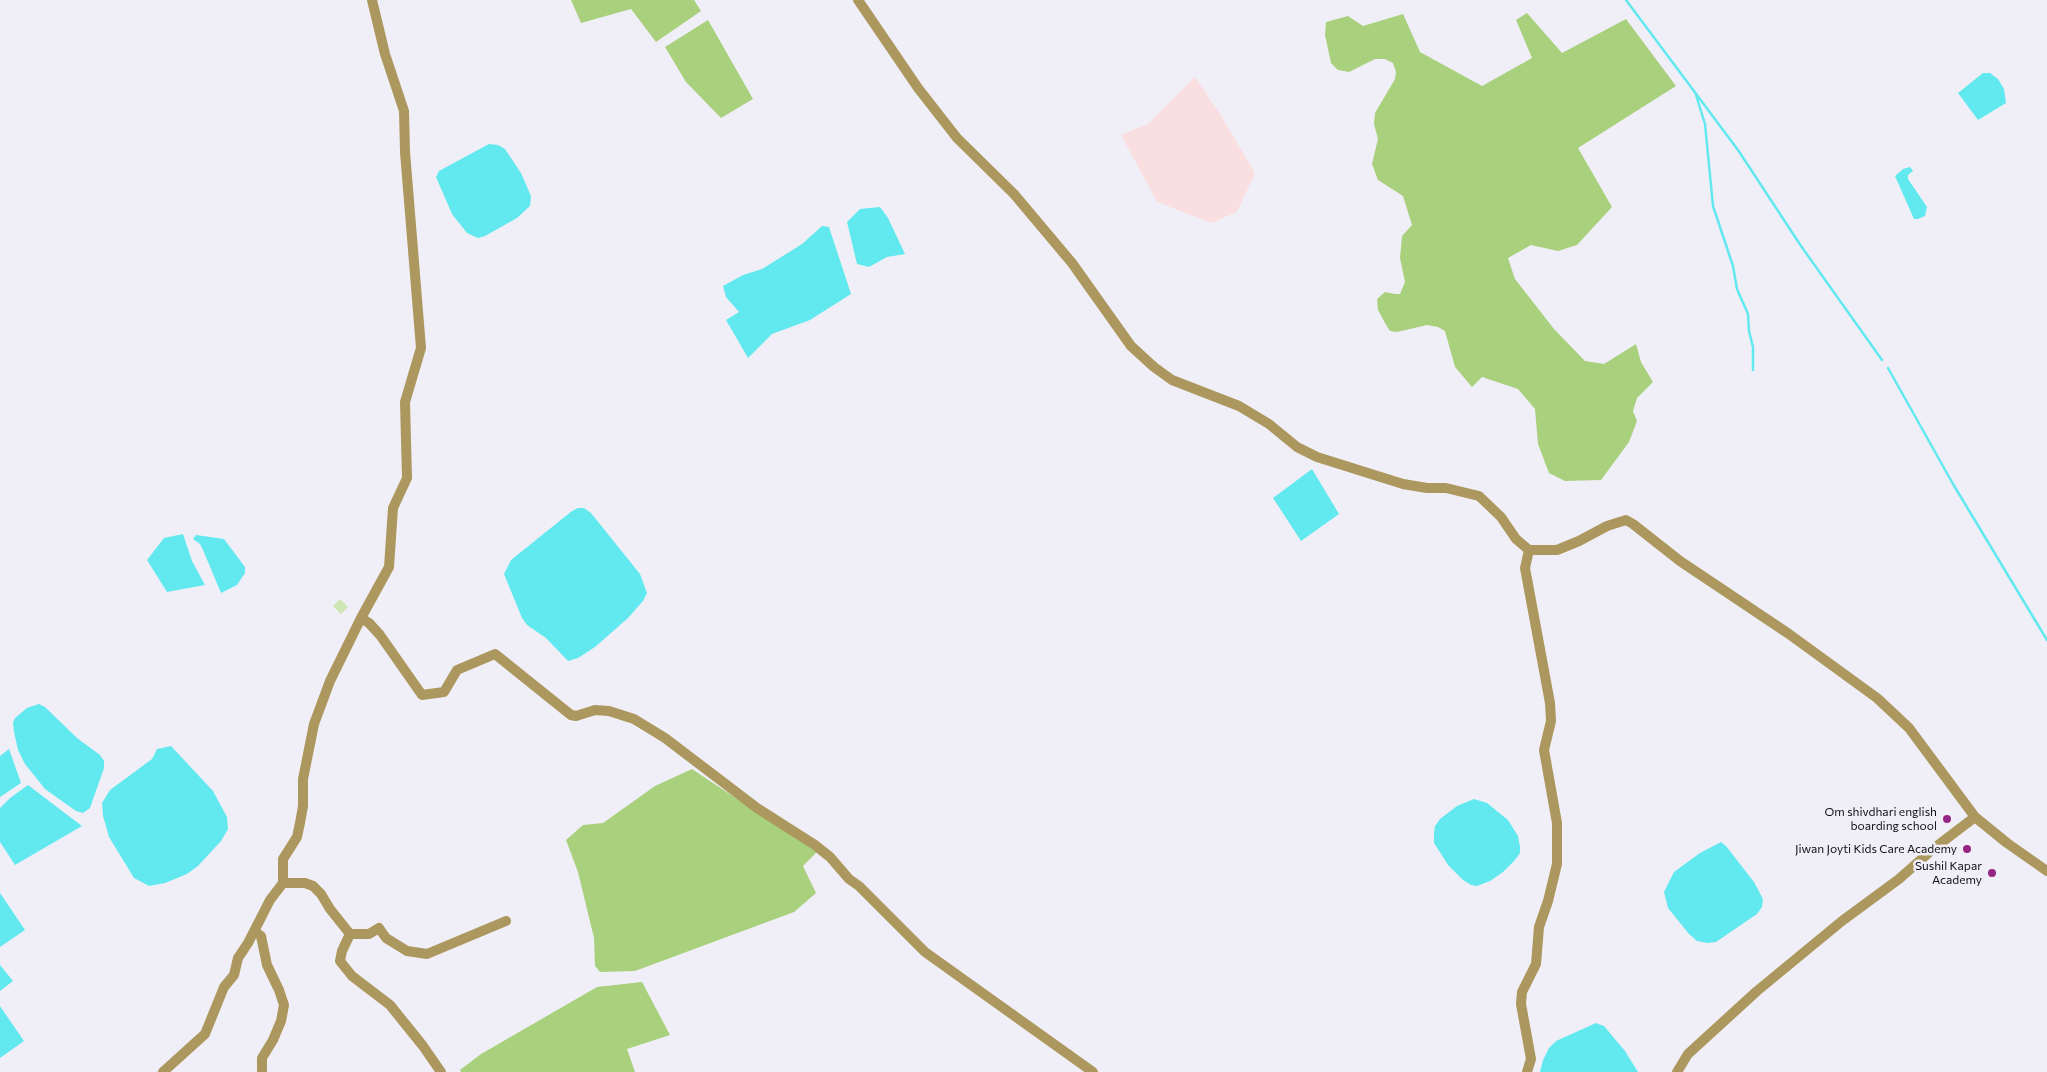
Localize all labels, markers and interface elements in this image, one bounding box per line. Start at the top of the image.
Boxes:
place label: Om shivdhari english boarding school [1825,805,1937,833]
marker: Om shivdhari english boarding school [1941,813,1953,825]
place label: Jiwan Joyti Kids Care Academy [1795,842,1957,856]
marker: Jiwan Joyti Kids Care Academy [1961,843,1973,855]
place label: Sushil Kapar Academy [1915,859,1982,887]
marker: Sushil Kapar Academy [1986,867,1998,879]

